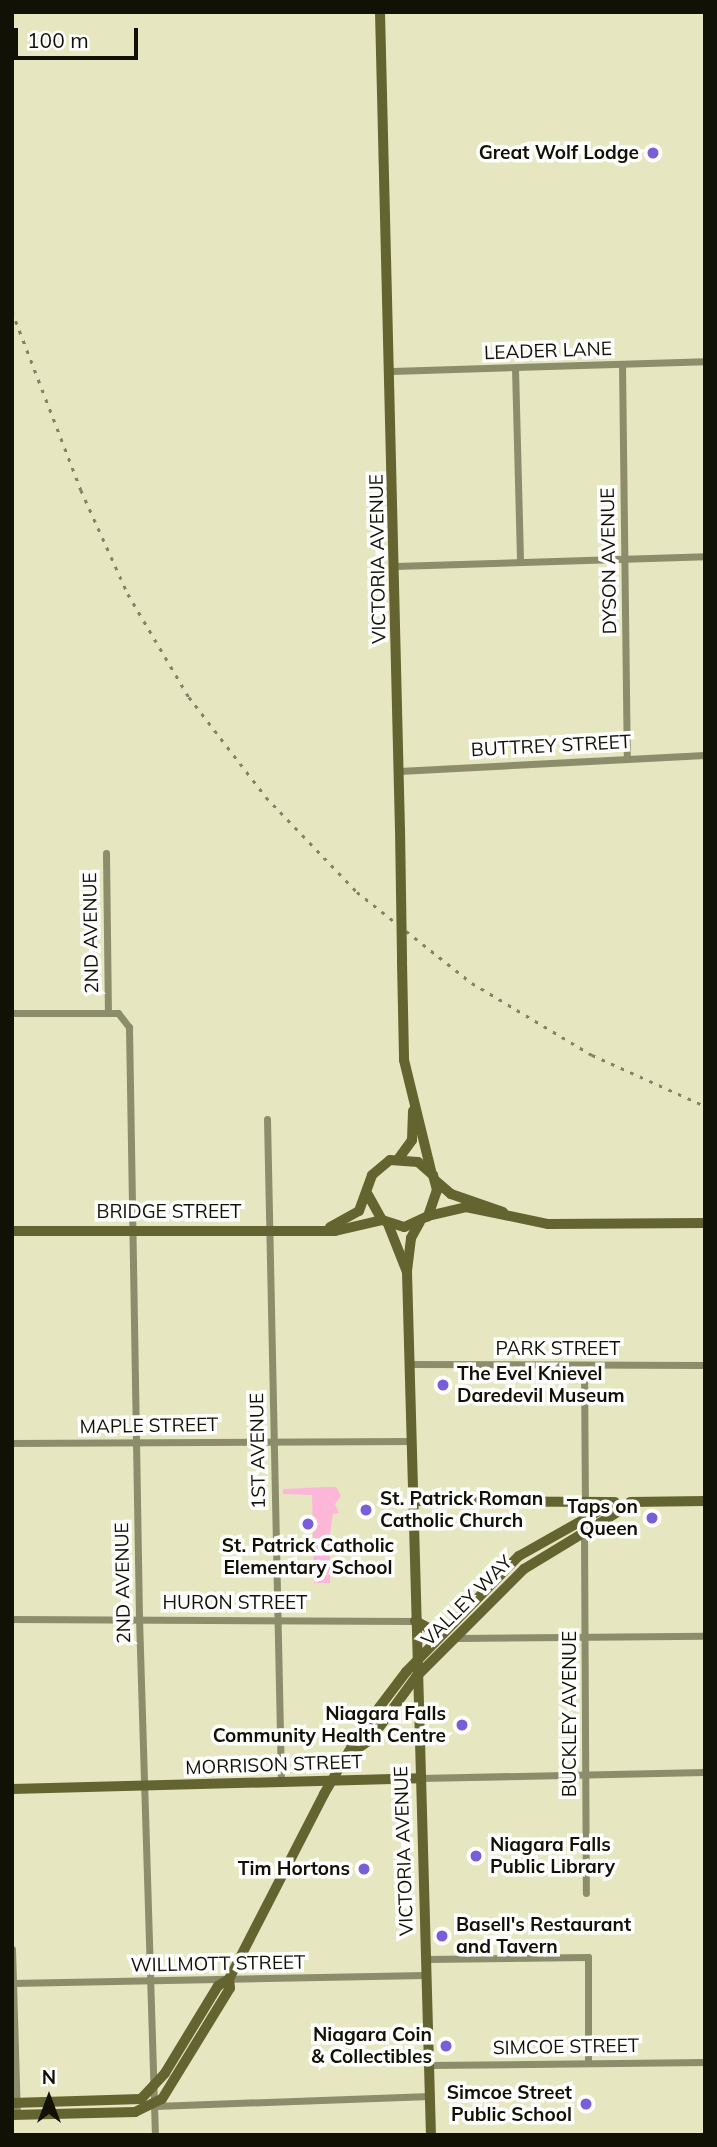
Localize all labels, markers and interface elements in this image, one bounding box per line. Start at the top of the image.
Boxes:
scale bar [18,14,142,58]
text: 100 m [27,27,89,53]
place label: Great Wolf Lodge [479,142,639,164]
marker: Great Wolf Lodge [645,145,661,161]
street label: LEADER LANE [484,337,612,365]
street label: VICTORIA AVENUE [365,474,391,644]
street label: DYSON AVENUE [596,487,622,635]
street label: BUTTREY STREET [470,730,632,762]
street label: 2ND AVENUE [79,872,103,994]
street label: BRIDGE STREET [97,1201,241,1223]
street label: PARK STREET [496,1338,620,1360]
place label: The Evel Knievel Daredevil Museum [457,1363,625,1407]
marker: The Evel Knievel Daredevil Museum [435,1377,451,1393]
street label: 1ST AVENUE [246,1393,270,1509]
street label: MAPLE STREET [79,1413,219,1439]
place label: St. Patrick Roman Catholic Church [380,1488,543,1532]
place label: Taps on Queen [567,1496,638,1540]
marker: St. Patrick Roman Catholic Church [358,1502,374,1518]
marker: Taps on Queen [644,1510,660,1526]
marker: St. Patrick Catholic Elementary School [300,1516,316,1532]
street label: 2ND AVENUE [111,1522,135,1644]
place label: St. Patrick Catholic Elementary School [222,1535,394,1579]
street label: VALLEY WAY [417,1551,517,1651]
street label: HURON STREET [162,1592,308,1614]
street label: BUCKLEY AVENUE [559,1631,581,1797]
place label: Niagara Falls Community Health Centre [213,1703,446,1747]
marker: Niagara Falls Community Health Centre [452,1715,472,1735]
street label: MORRISON STREET [185,1751,363,1779]
street label: VICTORIA AVENUE [390,1766,418,1936]
place label: Niagara Falls Public Library [490,1834,615,1878]
marker: Niagara Falls Public Library [468,1848,484,1864]
place label: Tim Hortons [238,1858,350,1880]
marker: Tim Hortons [356,1861,372,1877]
place label: Basell's Restaurant and Tavern [456,1914,631,1958]
marker: Basell's Restaurant and Tavern [434,1928,450,1944]
street label: WILLMOTT STREET [130,1951,306,1977]
place label: Niagara Coin & Collectibles [311,2024,432,2068]
street label: SIMCOE STREET [493,2034,639,2060]
marker: Niagara Coin & Collectibles [438,2038,454,2054]
north arrow [14,2063,84,2133]
text: N [42,2065,56,2089]
place label: Simcoe Street Public School [447,2082,572,2126]
marker: Simcoe Street Public School [578,2096,594,2112]

